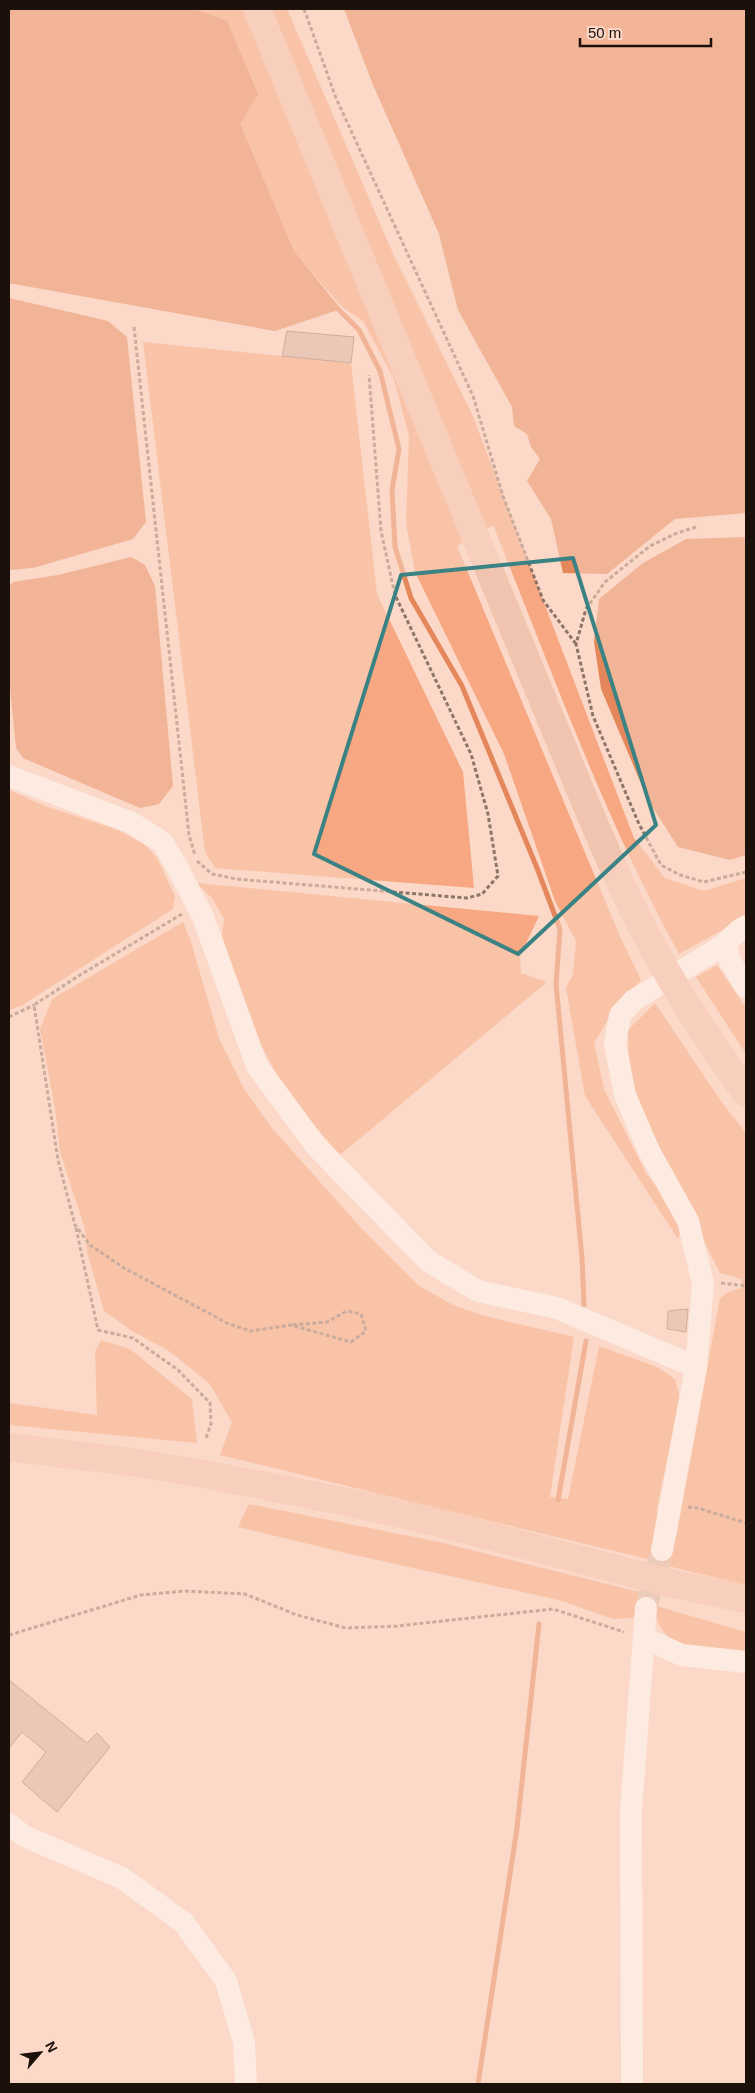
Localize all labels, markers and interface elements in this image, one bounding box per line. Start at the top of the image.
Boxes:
scale bar [580,15,711,47]
text: 50 m [588,24,621,41]
north arrow [15,2028,65,2078]
text: N [42,2039,61,2055]

